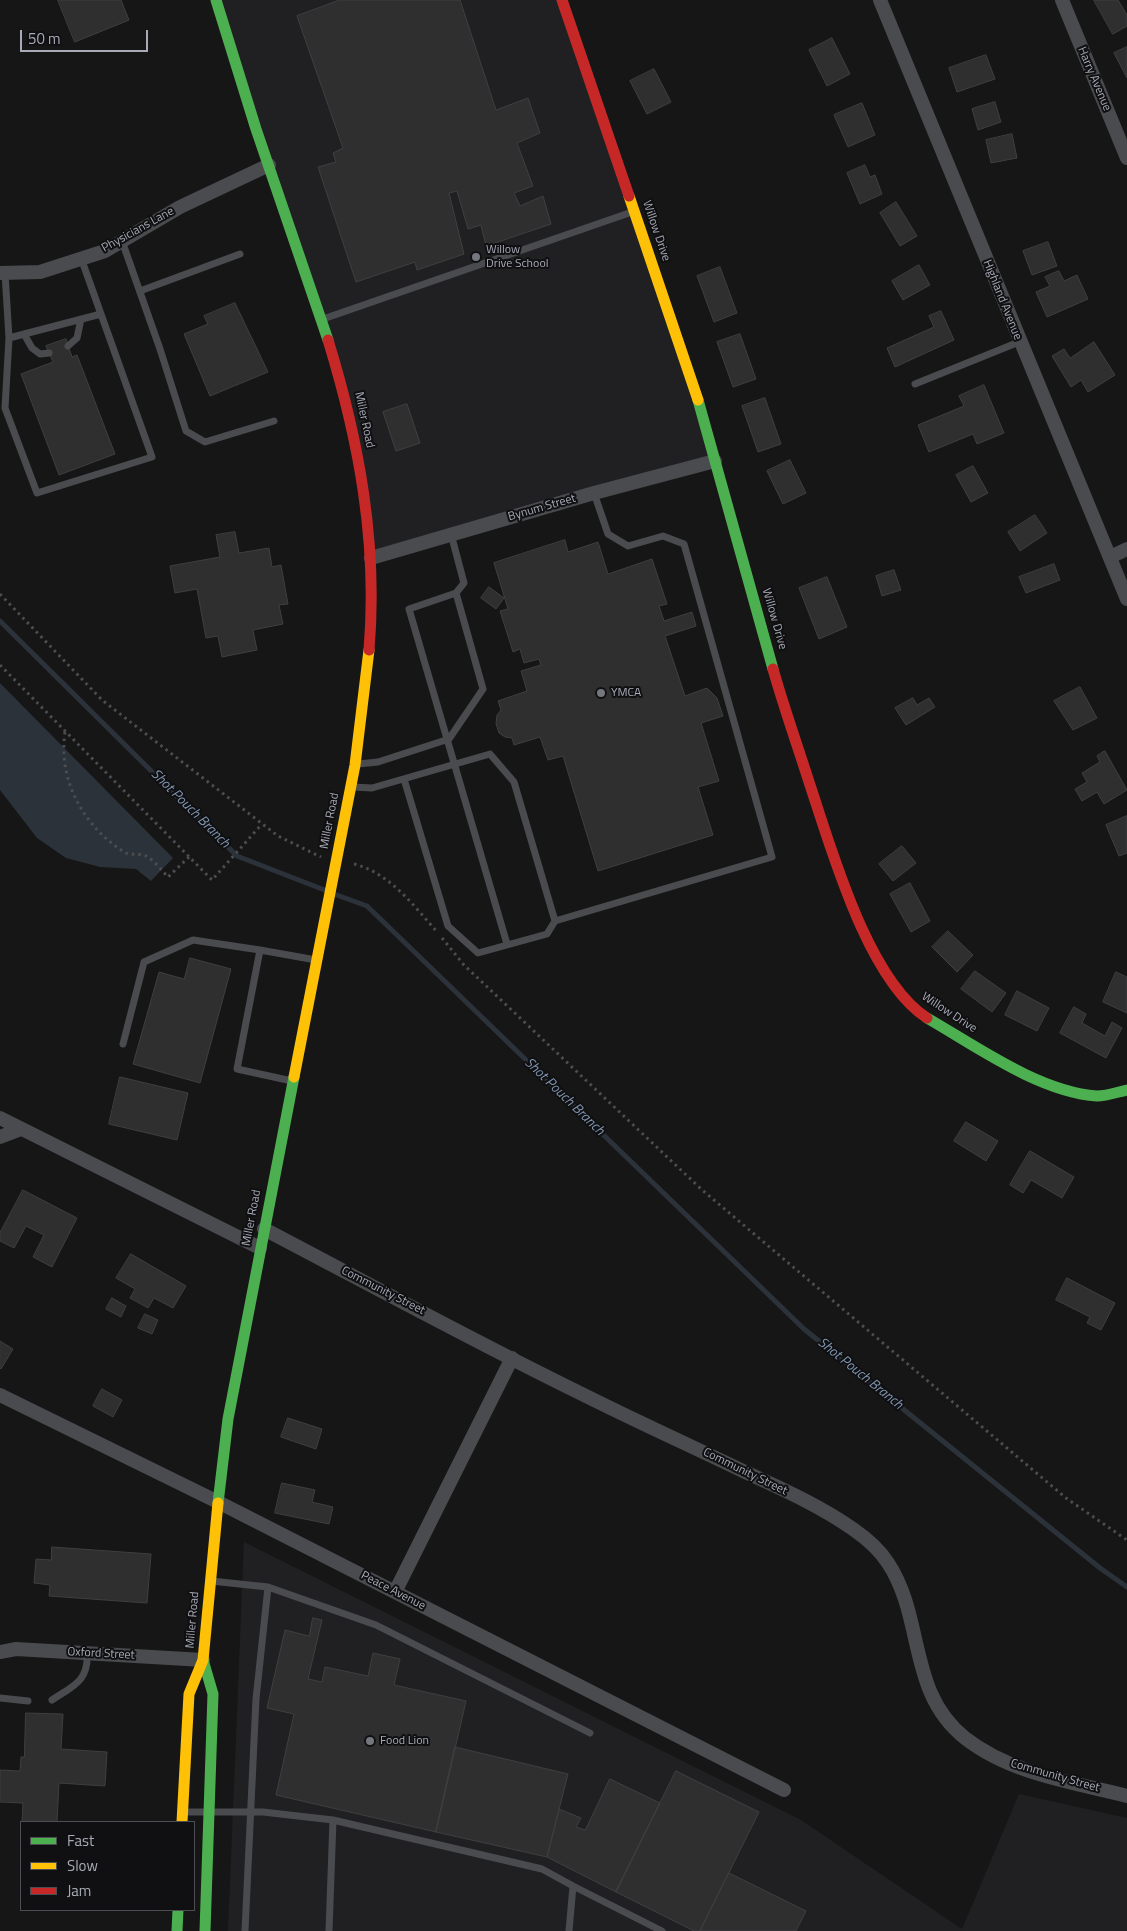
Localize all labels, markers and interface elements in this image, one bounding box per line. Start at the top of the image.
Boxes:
scale bar [22,20,150,52]
text: 50 m [28,27,61,50]
street label: Harry Avenue [1074,45,1114,113]
street label: Willow Drive [639,199,673,263]
street label: Physicians Lane [99,204,177,256]
place label: Willow Drive School [486,243,549,271]
marker: Willow Drive School [470,251,482,263]
street label: Highland Avenue [979,258,1025,342]
street label: Miller Road [351,391,377,449]
street label: Bynum Street [507,491,577,525]
street label: Willow Drive [758,587,790,651]
place label: YMCA [611,686,641,700]
marker: YMCA [595,687,607,699]
water label: Shot Pouch Branch [147,766,233,852]
street label: Miller Road [317,792,343,850]
street label: Willow Drive [919,990,979,1036]
water label: Shot Pouch Branch [521,1055,607,1139]
street label: Miller Road [239,1189,265,1247]
street label: Community Street [339,1264,427,1318]
water label: Shot Pouch Branch [814,1335,906,1413]
street label: Community Street [701,1445,789,1499]
street label: Peace Avenue [358,1569,428,1613]
street label: Miller Road [183,1591,203,1649]
street label: Oxford Street [67,1645,135,1663]
place label: Food Lion [380,1734,429,1748]
marker: Food Lion [364,1735,376,1747]
street label: Community Street [1009,1756,1101,1796]
legend [20,1821,195,1911]
text: Fast [67,1829,94,1852]
text: Slow [67,1854,98,1877]
text: Jam [67,1879,91,1902]

